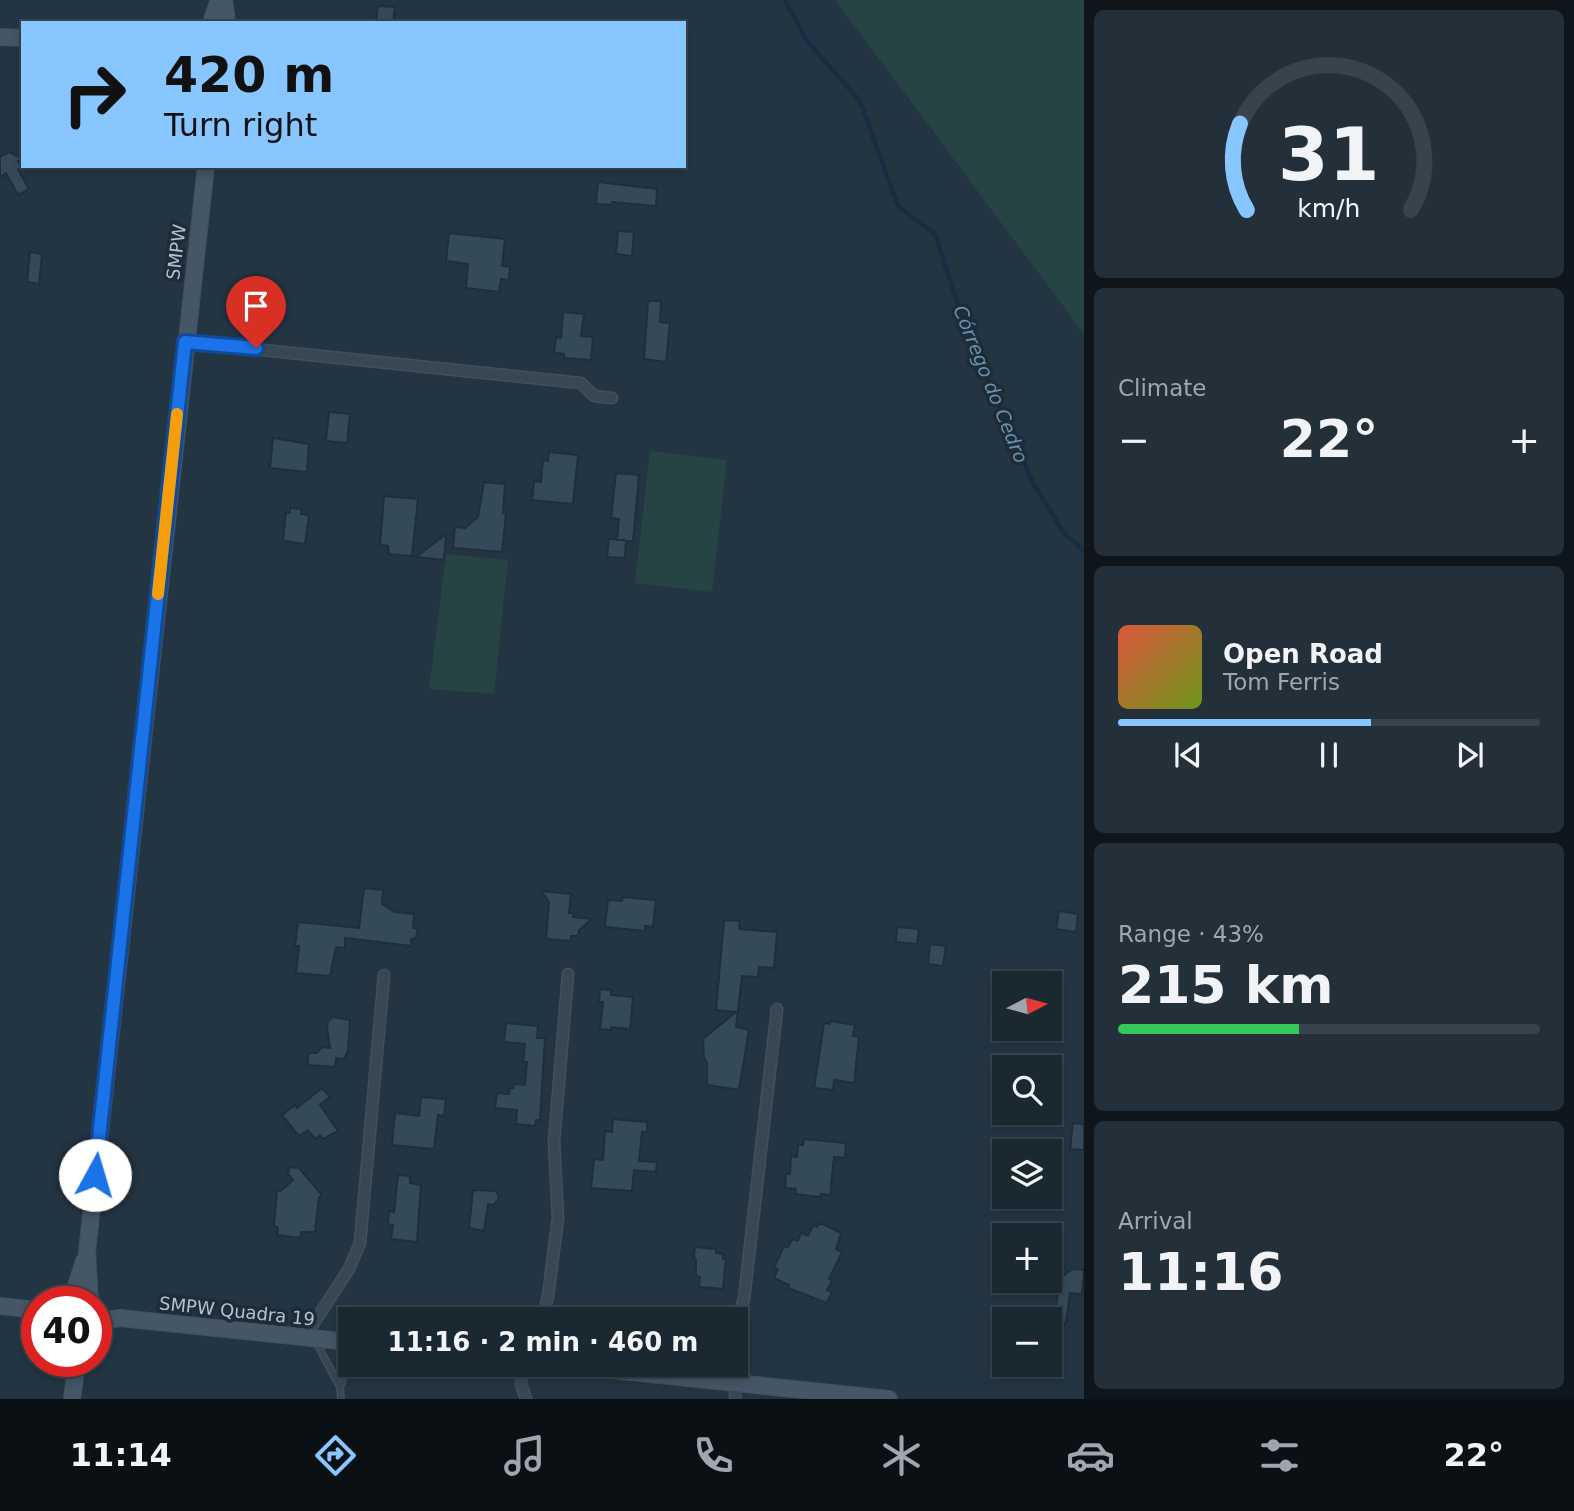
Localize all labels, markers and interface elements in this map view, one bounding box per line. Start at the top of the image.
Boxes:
text: 420 m [164,47,334,104]
icon: right [49,49,140,140]
text: Turn right [164,106,317,144]
text: 31 [1278,112,1380,197]
text: km/h [1297,194,1361,223]
street label: SMPW [162,223,190,281]
pin [226,276,286,348]
icon: arrive [237,287,275,325]
water label: Córrego do Cedro [949,302,1033,466]
text: Climate [1118,375,1207,401]
text: 22° [1280,409,1378,469]
text: − [1118,418,1150,462]
text: + [1508,418,1540,462]
text: Open Road [1223,639,1383,669]
text: Tom Ferris [1223,669,1340,695]
icon: previous [1169,736,1207,774]
icon: pause [1310,736,1348,774]
icon: next [1451,736,1489,774]
text: Range · 43% [1118,921,1264,947]
text: 215 km [1118,955,1333,1015]
north arrow [992,971,1062,1041]
map controls [992,971,1062,1377]
button: search [992,1055,1062,1125]
position arrow [58,1138,132,1212]
button: layers [992,1139,1062,1209]
text: Arrival [1118,1208,1193,1234]
button: + [992,1223,1062,1293]
text: 11:16 [1118,1242,1284,1302]
speed limit sign: 40 [21,1286,112,1377]
street label: SMPW Quadra 19 [158,1292,316,1330]
button: − [992,1307,1062,1377]
text: 11:16 · 2 min · 460 m [388,1327,698,1357]
icon: directions [311,1431,360,1480]
icon: music [500,1431,549,1480]
icon: phone [689,1431,738,1480]
icon: climate [877,1431,926,1480]
icon: car [1066,1431,1115,1480]
icon: filters [1255,1431,1304,1480]
text: 11:14 [70,1436,172,1474]
text: 22° [1444,1436,1504,1474]

